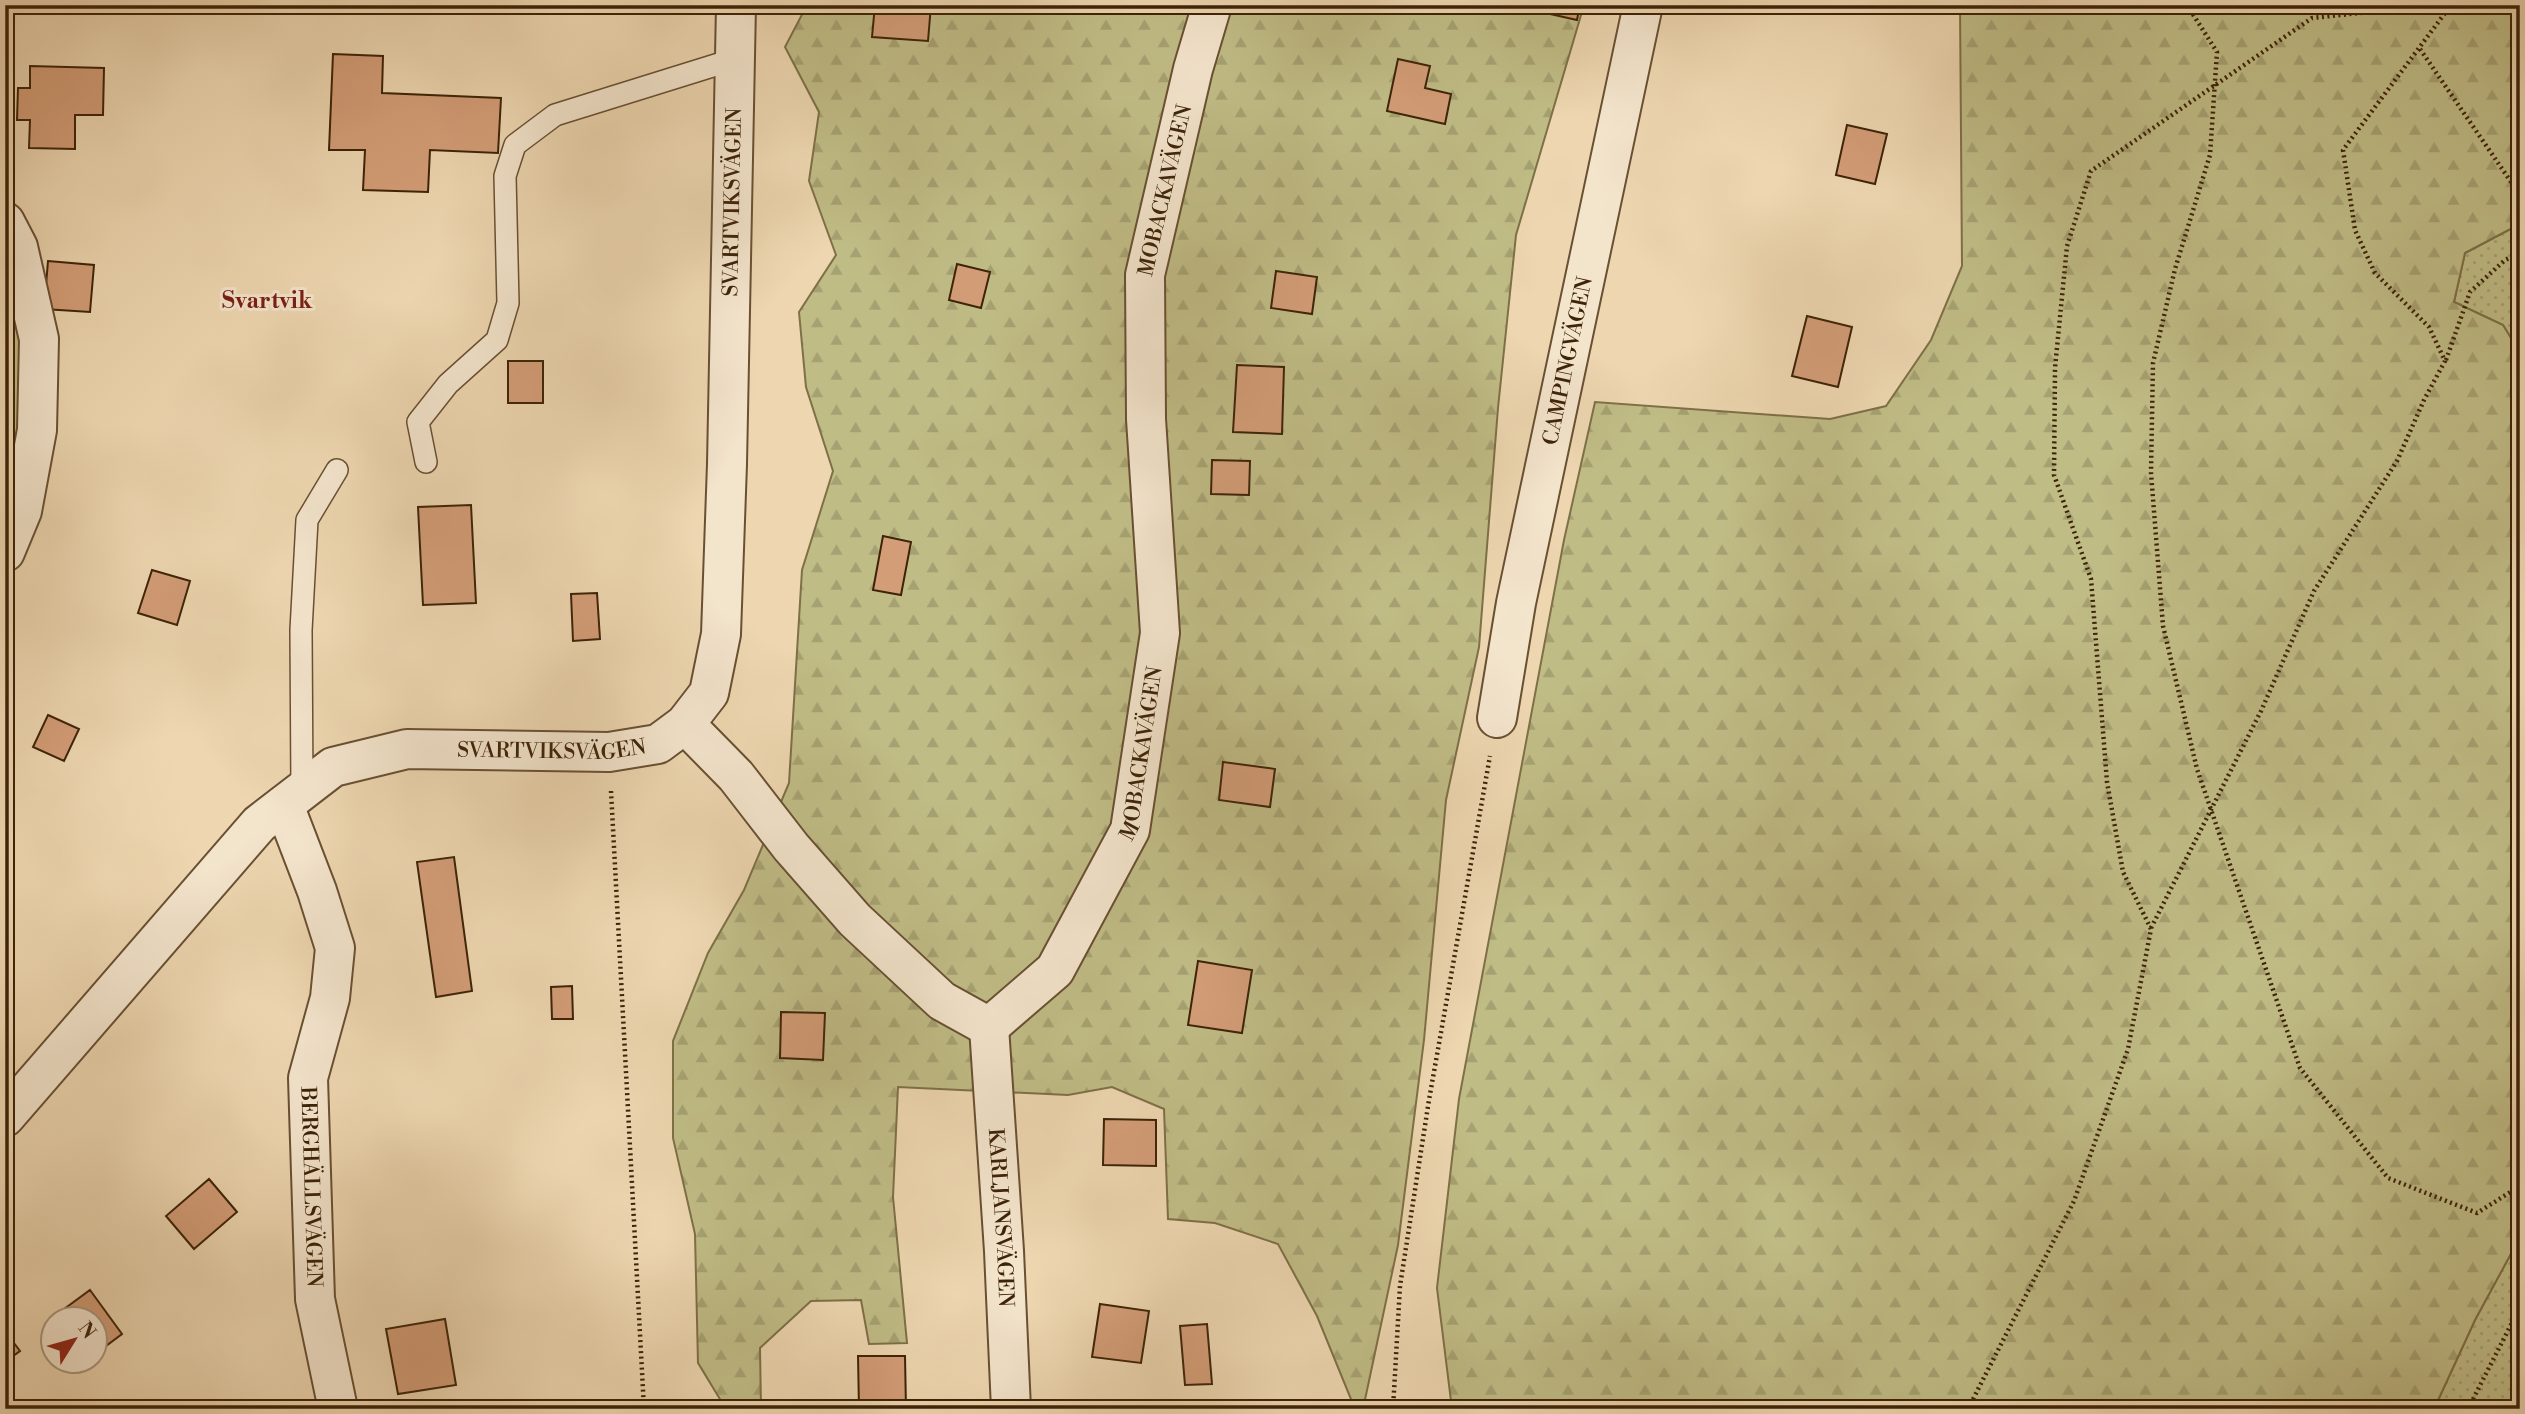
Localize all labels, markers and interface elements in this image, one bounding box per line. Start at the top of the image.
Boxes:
street label: MOBACKAVÄGEN [1133,102,1198,279]
street label: SVARTVIKSVÄGEN [718,107,748,297]
street label: CAMPINGVÄGEN [1538,274,1599,448]
district label: Svartvik [222,287,313,315]
street label: MOBACKAVÄGEN [1115,664,1169,845]
street label: SVARTVIKSVÄGEN [457,734,648,766]
street label: BERGHÄLLSVÄGEN [294,1085,327,1288]
street label: KARLJANSVÄGEN [982,1127,1019,1308]
north arrow [38,1306,108,1376]
text: N [73,1317,101,1344]

